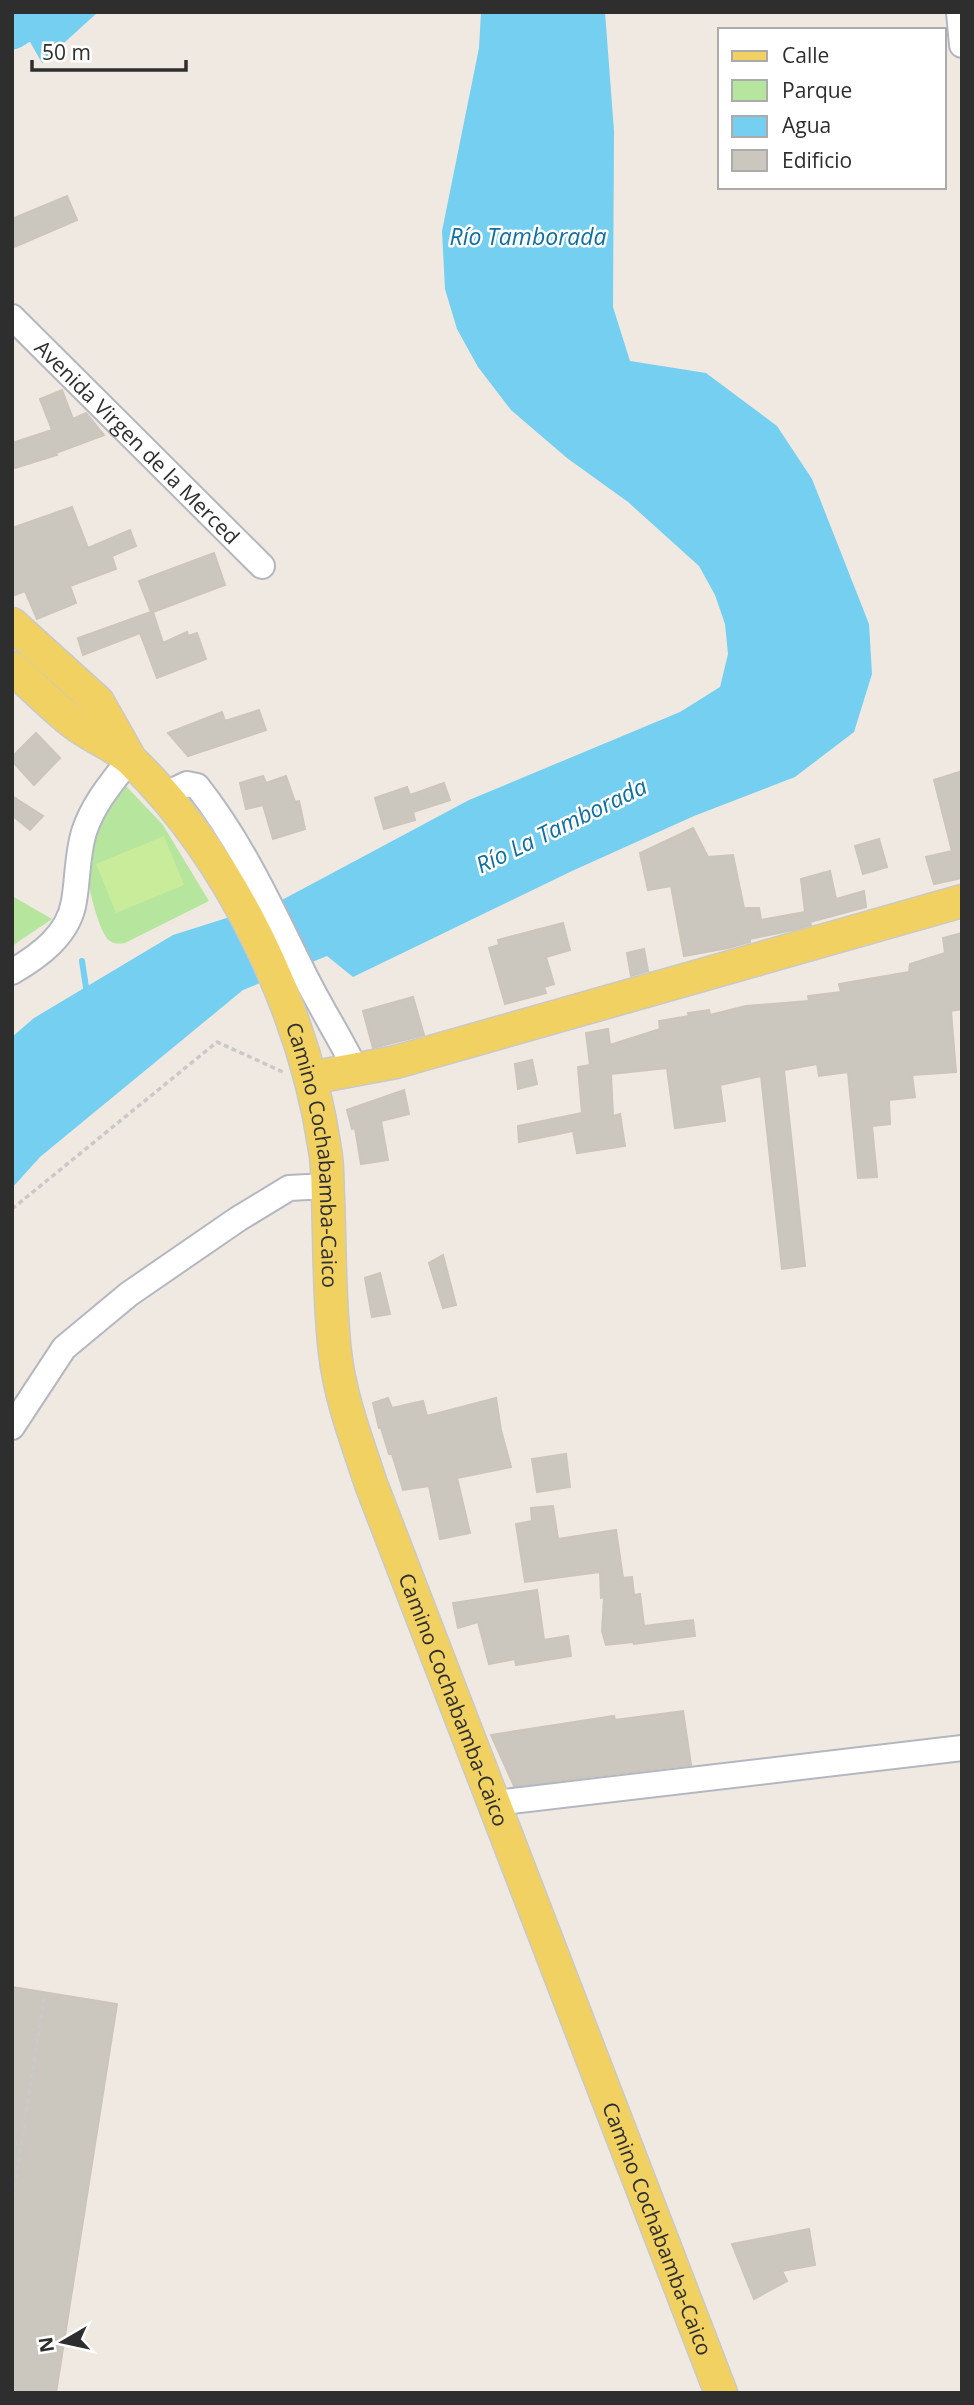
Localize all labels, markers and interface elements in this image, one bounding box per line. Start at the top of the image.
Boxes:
scale bar [32,28,186,72]
legend [718,28,946,189]
text: 50 m [42,38,91,66]
text: Calle [782,41,829,69]
text: Parque [782,76,852,104]
text: Agua [782,111,831,139]
text: Edificio [782,146,852,174]
water label: Río Tamborada [449,220,607,252]
street label: Avenida Virgen de la Merced [29,334,246,550]
water label: Río La Tamborada [470,770,652,880]
street label: Camino Cochabamba-Caico [280,1018,344,1288]
street label: Camino Cochabamba-Caico [393,1569,515,1830]
street label: Camino Cochabamba-Caico [596,2098,719,2359]
north arrow [28,2307,98,2377]
text: N [32,2335,60,2354]

